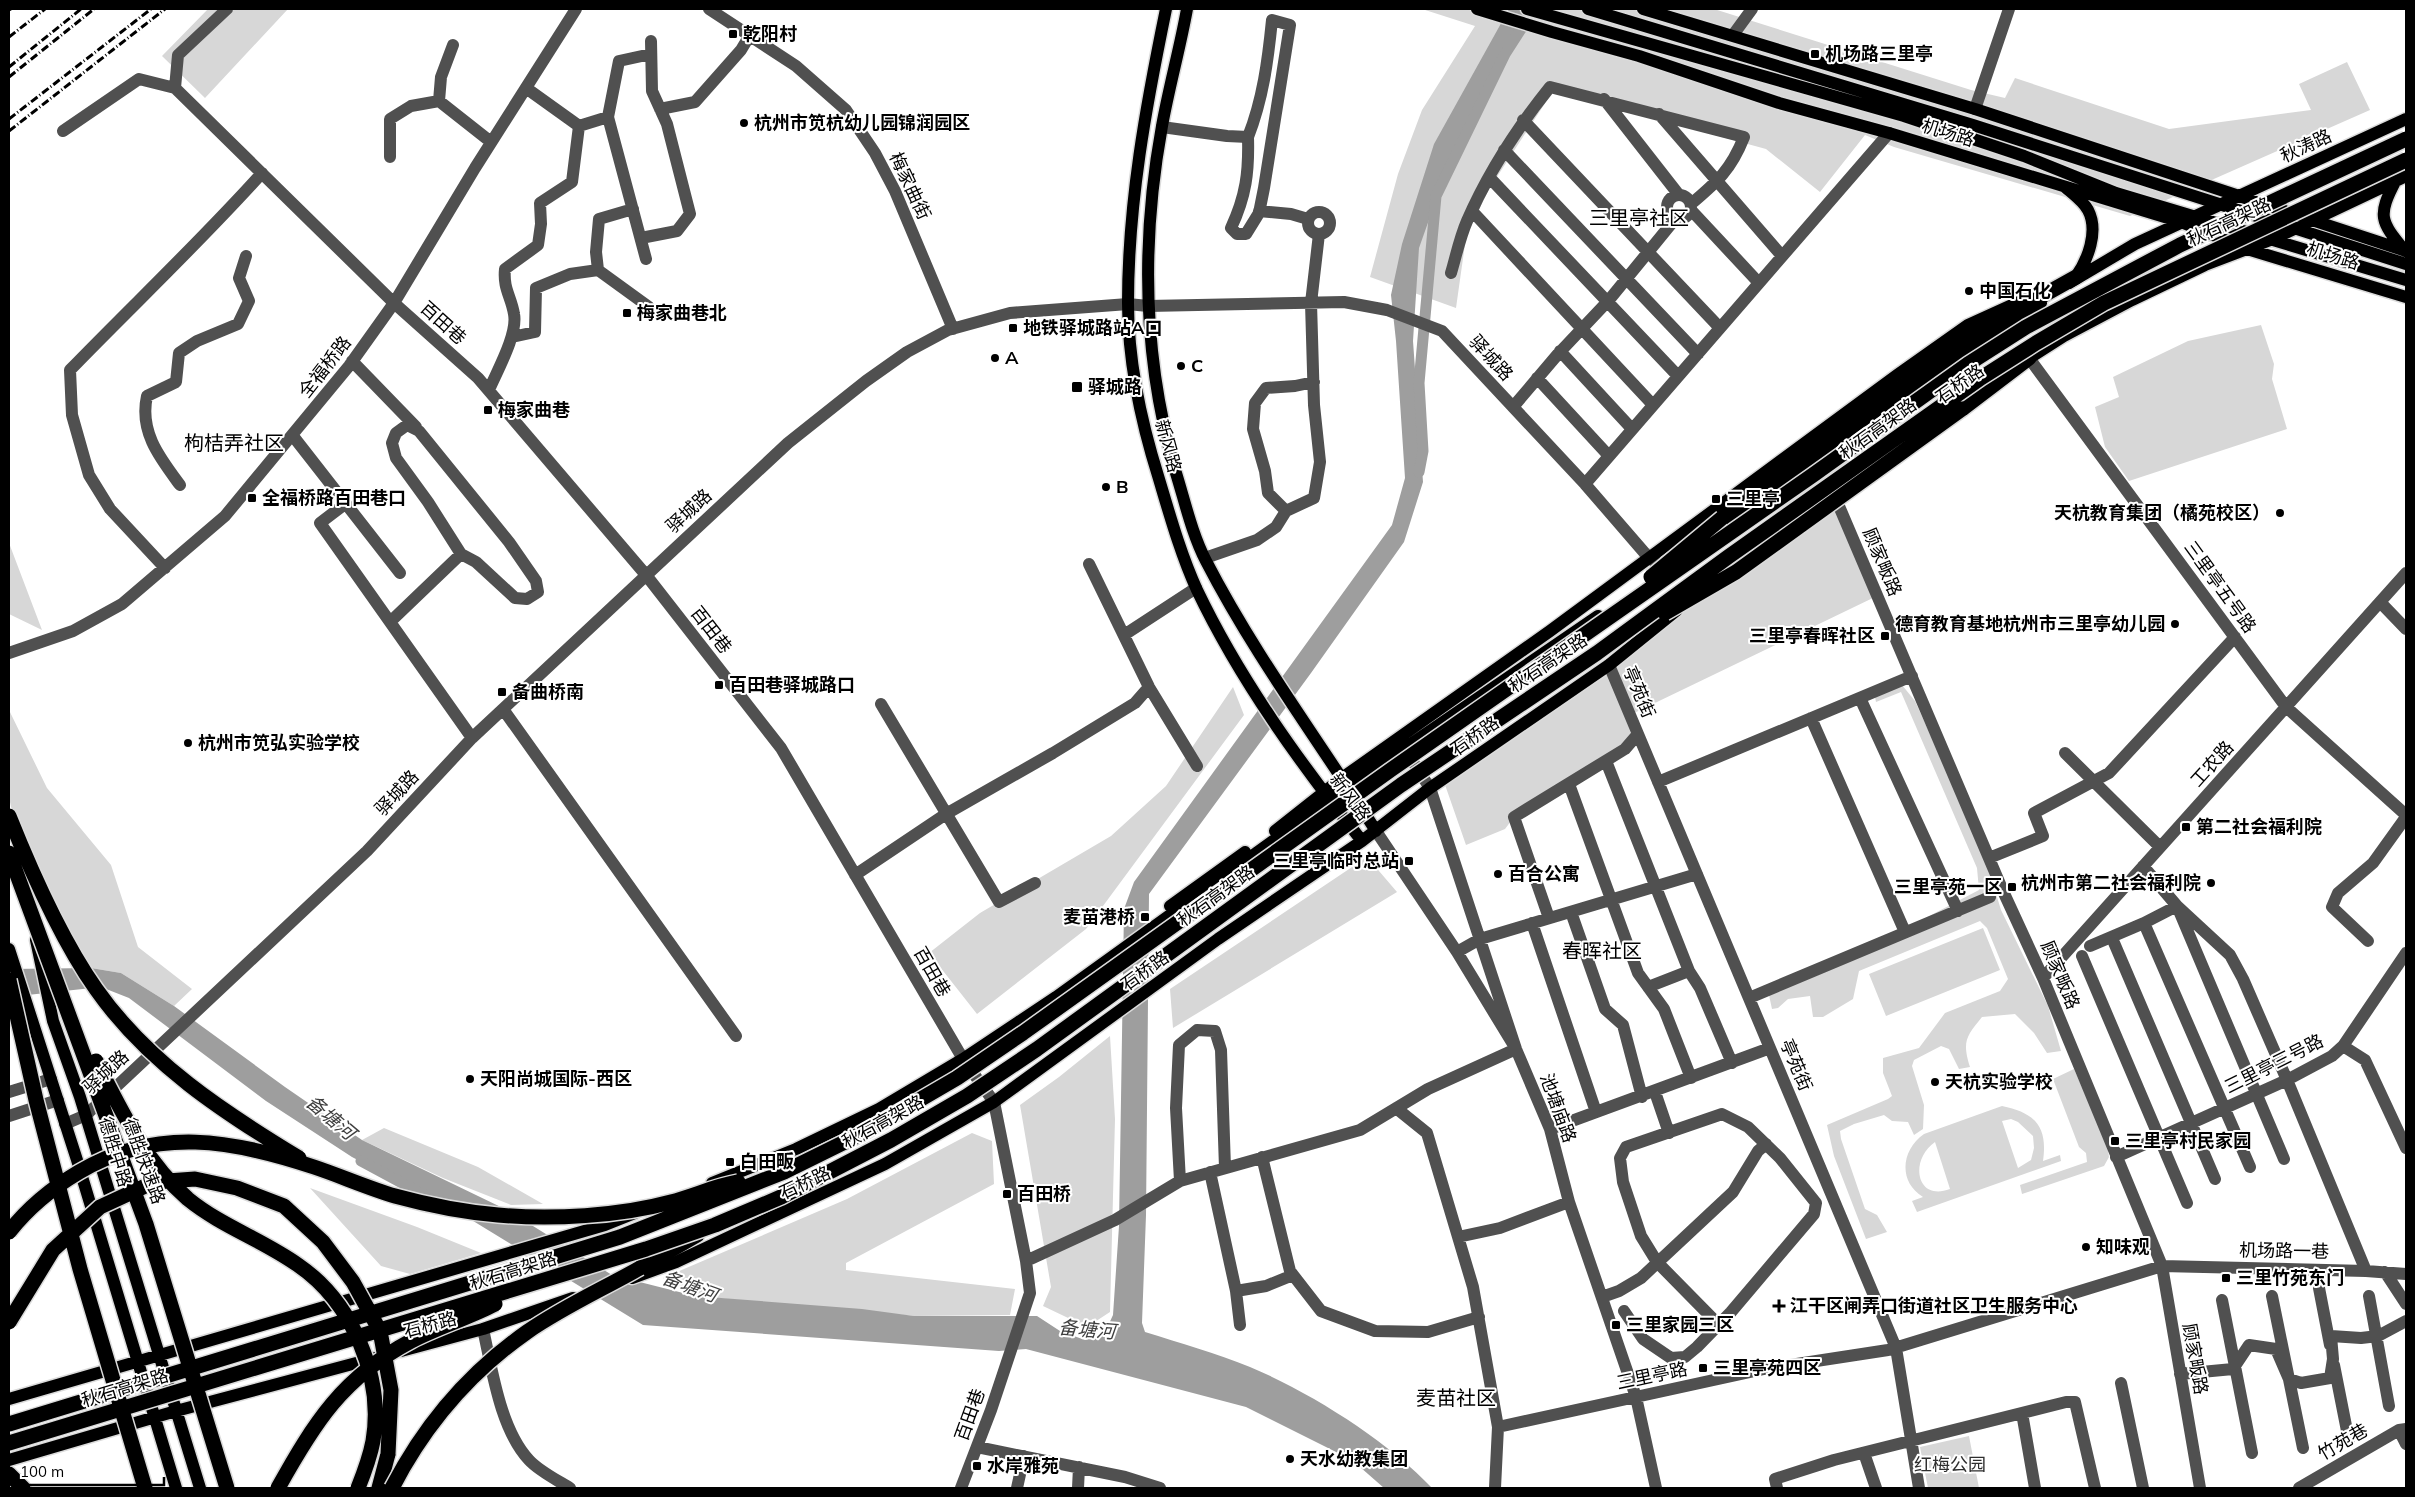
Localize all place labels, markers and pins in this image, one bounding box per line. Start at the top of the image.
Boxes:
place label: 乾阳村 [743,22,797,45]
marker: 乾阳村 [727,28,739,40]
place label: 机场路三里亭 [1825,42,1933,65]
marker: 机场路三里亭 [1809,48,1821,60]
place label: 杭州市笕杭幼儿园锦润园区 [754,111,970,134]
marker: 杭州市笕杭幼儿园锦润园区 [738,117,750,129]
place label: 中国石化 [1979,279,2051,302]
marker: 中国石化 [1963,285,1975,297]
place label: 梅家曲巷北 [637,301,727,324]
marker: 梅家曲巷北 [621,307,633,319]
place label: 地铁驿城路站A口 [1023,316,1163,339]
marker: 地铁驿城路站A口 [1007,322,1019,334]
place label: A [1005,346,1019,369]
marker: A [989,352,1001,364]
place label: C [1191,354,1203,377]
marker: C [1175,360,1187,372]
place label: 驿城路 [1088,375,1142,398]
marker: 驿城路 [1070,380,1084,394]
place label: 梅家曲巷 [498,398,570,421]
marker: 梅家曲巷 [482,404,494,416]
place label: B [1116,475,1128,498]
marker: B [1100,481,1112,493]
place label: 全福桥路百田巷口 [262,486,406,509]
place label: 三里亭 [1726,487,1780,510]
marker: 全福桥路百田巷口 [246,492,258,504]
marker: 三里亭 [1710,493,1722,505]
place label: 天杭教育集团（橘苑校区） [2054,501,2270,524]
marker: 天杭教育集团（橘苑校区） [2274,507,2286,519]
place label: 德育教育基地杭州市三里亭幼儿园 [1895,612,2165,635]
marker: 德育教育基地杭州市三里亭幼儿园 [2169,618,2181,630]
place label: 三里亭春晖社区 [1749,624,1875,647]
marker: 三里亭春晖社区 [1879,630,1891,642]
place label: 百田巷驿城路口 [729,673,855,696]
marker: 百田巷驿城路口 [713,679,725,691]
place label: 备曲桥南 [512,680,584,703]
marker: 备曲桥南 [496,686,508,698]
place label: 杭州市笕弘实验学校 [198,731,360,754]
marker: 杭州市笕弘实验学校 [182,737,194,749]
place label: 第二社会福利院 [2196,815,2322,838]
marker: 第二社会福利院 [2180,821,2192,833]
place label: 三里亭临时总站 [1273,849,1399,872]
marker: 三里亭临时总站 [1403,855,1415,867]
place label: 百合公寓 [1508,862,1580,885]
marker: 百合公寓 [1492,868,1504,880]
place label: 杭州市第二社会福利院 [2021,871,2201,894]
place label: 三里亭苑一区 [1894,875,2002,898]
marker: 杭州市第二社会福利院 [2205,877,2217,889]
marker: 三里亭苑一区 [2006,881,2018,893]
place label: 麦苗港桥 [1063,905,1135,928]
marker: 麦苗港桥 [1139,911,1151,923]
place label: 天阳尚城国际-西区 [480,1067,632,1090]
place label: 天杭实验学校 [1945,1070,2053,1093]
marker: 天阳尚城国际-西区 [464,1073,476,1085]
marker: 天杭实验学校 [1929,1076,1941,1088]
place label: 三里亭村民家园 [2125,1129,2251,1152]
marker: 三里亭村民家园 [2109,1135,2121,1147]
place label: 白田畈 [740,1150,794,1173]
marker: 白田畈 [724,1156,736,1168]
place label: 百田桥 [1017,1182,1071,1205]
marker: 百田桥 [1001,1188,1013,1200]
place label: 知味观 [2096,1235,2150,1258]
marker: 知味观 [2080,1241,2092,1253]
place label: 三里竹苑东门 [2236,1266,2344,1289]
marker: 三里竹苑东门 [2220,1272,2232,1284]
place label: 江干区闸弄口街道社区卫生服务中心 [1790,1294,2078,1317]
marker: 江干区闸弄口街道社区卫生服务中心 [1772,1299,1786,1313]
place label: 三里家园三区 [1626,1313,1734,1336]
marker: 三里家园三区 [1610,1319,1622,1331]
place label: 三里亭苑四区 [1713,1356,1821,1379]
marker: 三里亭苑四区 [1697,1362,1709,1374]
place label: 天水幼教集团 [1300,1447,1408,1470]
marker: 天水幼教集团 [1284,1453,1296,1465]
place label: 水岸雅苑 [987,1454,1059,1477]
marker: 水岸雅苑 [971,1460,983,1472]

